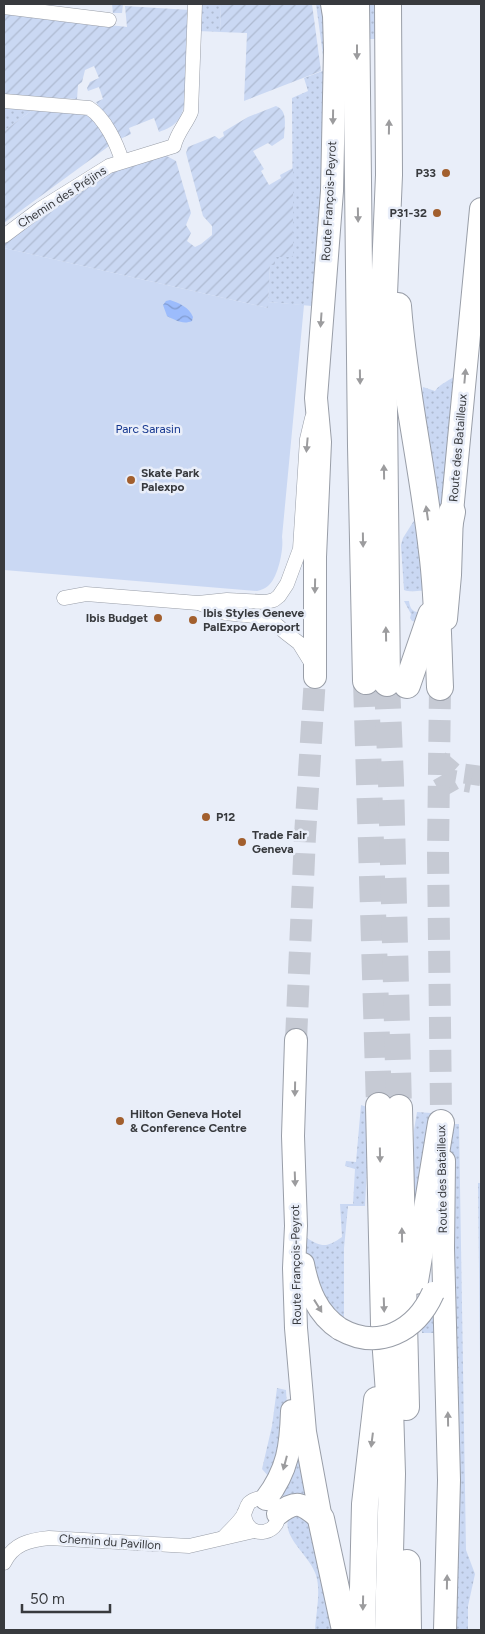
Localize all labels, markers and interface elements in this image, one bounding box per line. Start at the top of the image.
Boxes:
one-way arrow [353,45,361,61]
one-way arrow [329,109,337,125]
one-way arrow [385,118,393,134]
street label: Route François-Peyrot [319,140,339,261]
street label: Chemin des Préjins [15,163,109,231]
place label: P33 [415,166,436,180]
marker: P33 [440,167,452,179]
place label: P31-32 [390,206,427,220]
one-way arrow [354,207,362,223]
marker: P31-32 [431,207,443,219]
one-way arrow [317,312,325,328]
one-way arrow [461,368,469,384]
one-way arrow [356,370,364,386]
street label: Route des Batailleux [446,393,470,503]
park label: Parc Sarasin [115,422,181,436]
one-way arrow [303,438,311,454]
one-way arrow [380,463,388,479]
place label: Skate Park Palexpo [141,466,200,494]
marker: Skate Park Palexpo [125,474,137,486]
one-way arrow [423,505,431,521]
one-way arrow [359,532,367,548]
one-way arrow [311,578,319,594]
place label: Ibis Styles Geneve PalExpo Aeroport [203,606,305,634]
place label: Ibis Budget [86,611,148,625]
marker: Ibis Budget [152,612,164,624]
marker: Ibis Styles Geneve PalExpo Aeroport [187,614,199,626]
one-way arrow [382,626,390,642]
place label: P12 [216,810,235,824]
marker: P12 [200,811,212,823]
place label: Trade Fair Geneva [252,828,307,856]
marker: Trade Fair Geneva [236,836,248,848]
one-way arrow [290,1081,298,1097]
place label: Hilton Geneva Hotel & Conference Centre [130,1107,247,1135]
marker: Hilton Geneva Hotel & Conference Centre [114,1115,126,1127]
street label: Route des Batailleux [434,1124,450,1233]
one-way arrow [376,1147,384,1163]
one-way arrow [291,1171,299,1187]
street label: Route François-Peyrot [288,1204,304,1325]
one-way arrow [398,1226,406,1242]
one-way arrow [380,1297,388,1313]
one-way arrow [313,1299,323,1313]
one-way arrow [444,1411,452,1427]
one-way arrow [368,1433,376,1449]
one-way arrow [281,1456,289,1471]
street label: Chemin du Pavillon [59,1531,162,1553]
one-way arrow [443,1573,451,1589]
scale bar [22,1582,110,1614]
text: 50 m [30,1590,65,1608]
one-way arrow [359,1595,367,1611]

